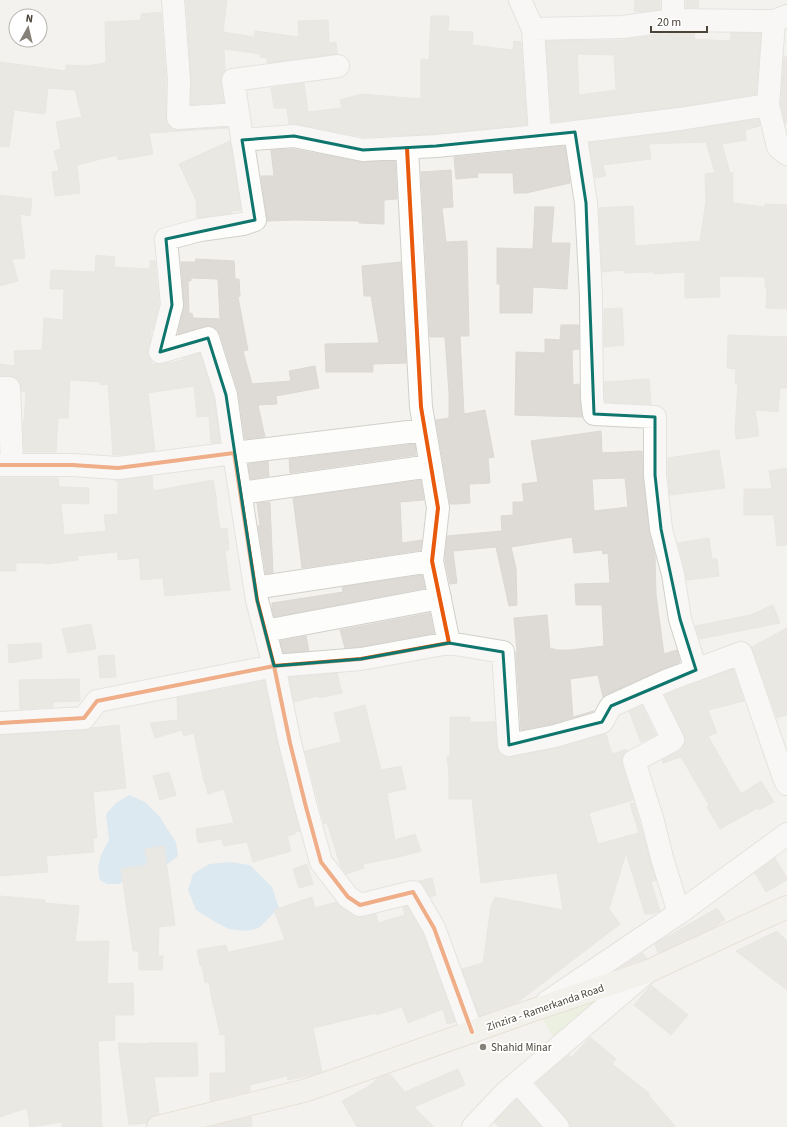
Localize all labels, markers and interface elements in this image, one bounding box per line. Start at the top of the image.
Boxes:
north arrow [8,8,48,48]
scale bar [651,8,707,34]
text: N [25,11,34,27]
text: 20 m [657,14,681,31]
street label: Zinzira - Ramerkanda Road [484,980,606,1035]
place label: Shahid Minar [491,1040,552,1055]
marker: Shahid Minar [478,1042,488,1052]

